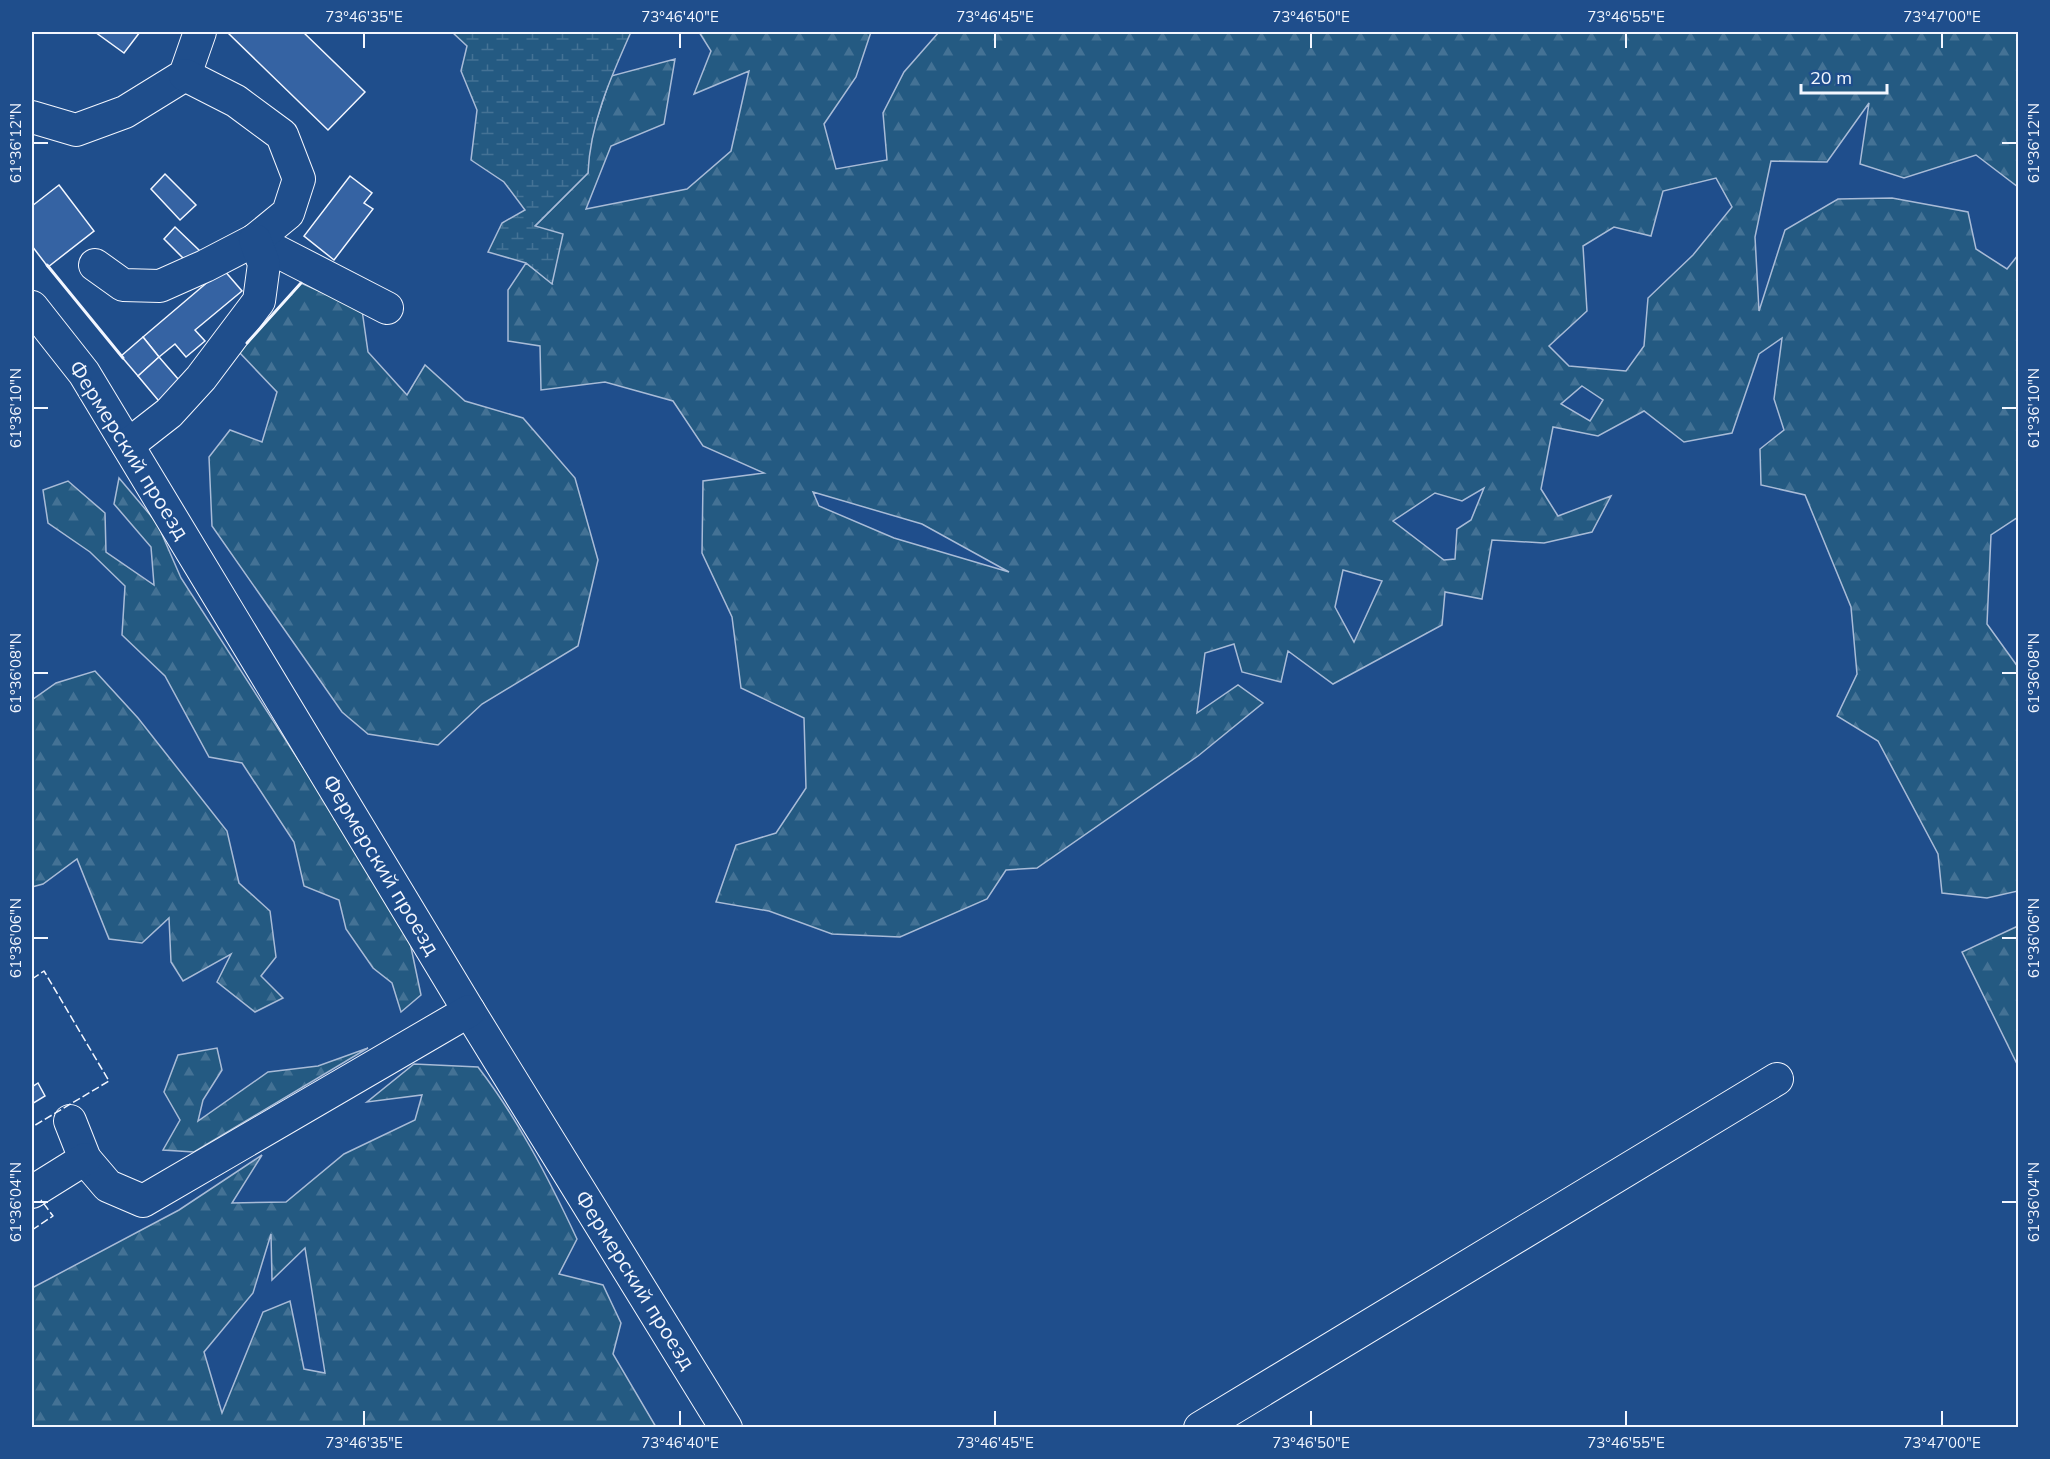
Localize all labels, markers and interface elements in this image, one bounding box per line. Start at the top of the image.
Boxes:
text: 73°46'35"E [325,7,403,26]
text: 73°46'40"E [641,7,719,26]
text: 73°46'45"E [956,7,1034,26]
text: 73°46'50"E [1272,7,1350,26]
text: 73°46'55"E [1587,7,1665,26]
text: 73°47'00"E [1903,7,1981,26]
scale bar [1801,57,1886,95]
text: 20 m [1810,66,1852,89]
text: 61°36'12"N [6,103,25,183]
text: 61°36'12"N [2024,103,2043,183]
street label: Фермерский проезд [64,355,196,544]
text: 61°36'10"N [6,368,25,448]
text: 61°36'10"N [2024,368,2043,448]
text: 61°36'08"N [6,633,25,713]
text: 61°36'08"N [2024,633,2043,713]
street label: Фермерский проезд [318,769,446,960]
text: 61°36'06"N [6,898,25,978]
text: 61°36'06"N [2024,898,2043,978]
text: 61°36'04"N [6,1162,25,1242]
text: 61°36'04"N [2024,1162,2043,1242]
street label: Фермерский проезд [570,1185,702,1374]
text: 73°46'35"E [325,1433,403,1452]
text: 73°46'40"E [641,1433,719,1452]
text: 73°46'45"E [956,1433,1034,1452]
text: 73°46'50"E [1272,1433,1350,1452]
text: 73°46'55"E [1587,1433,1665,1452]
text: 73°47'00"E [1903,1433,1981,1452]

